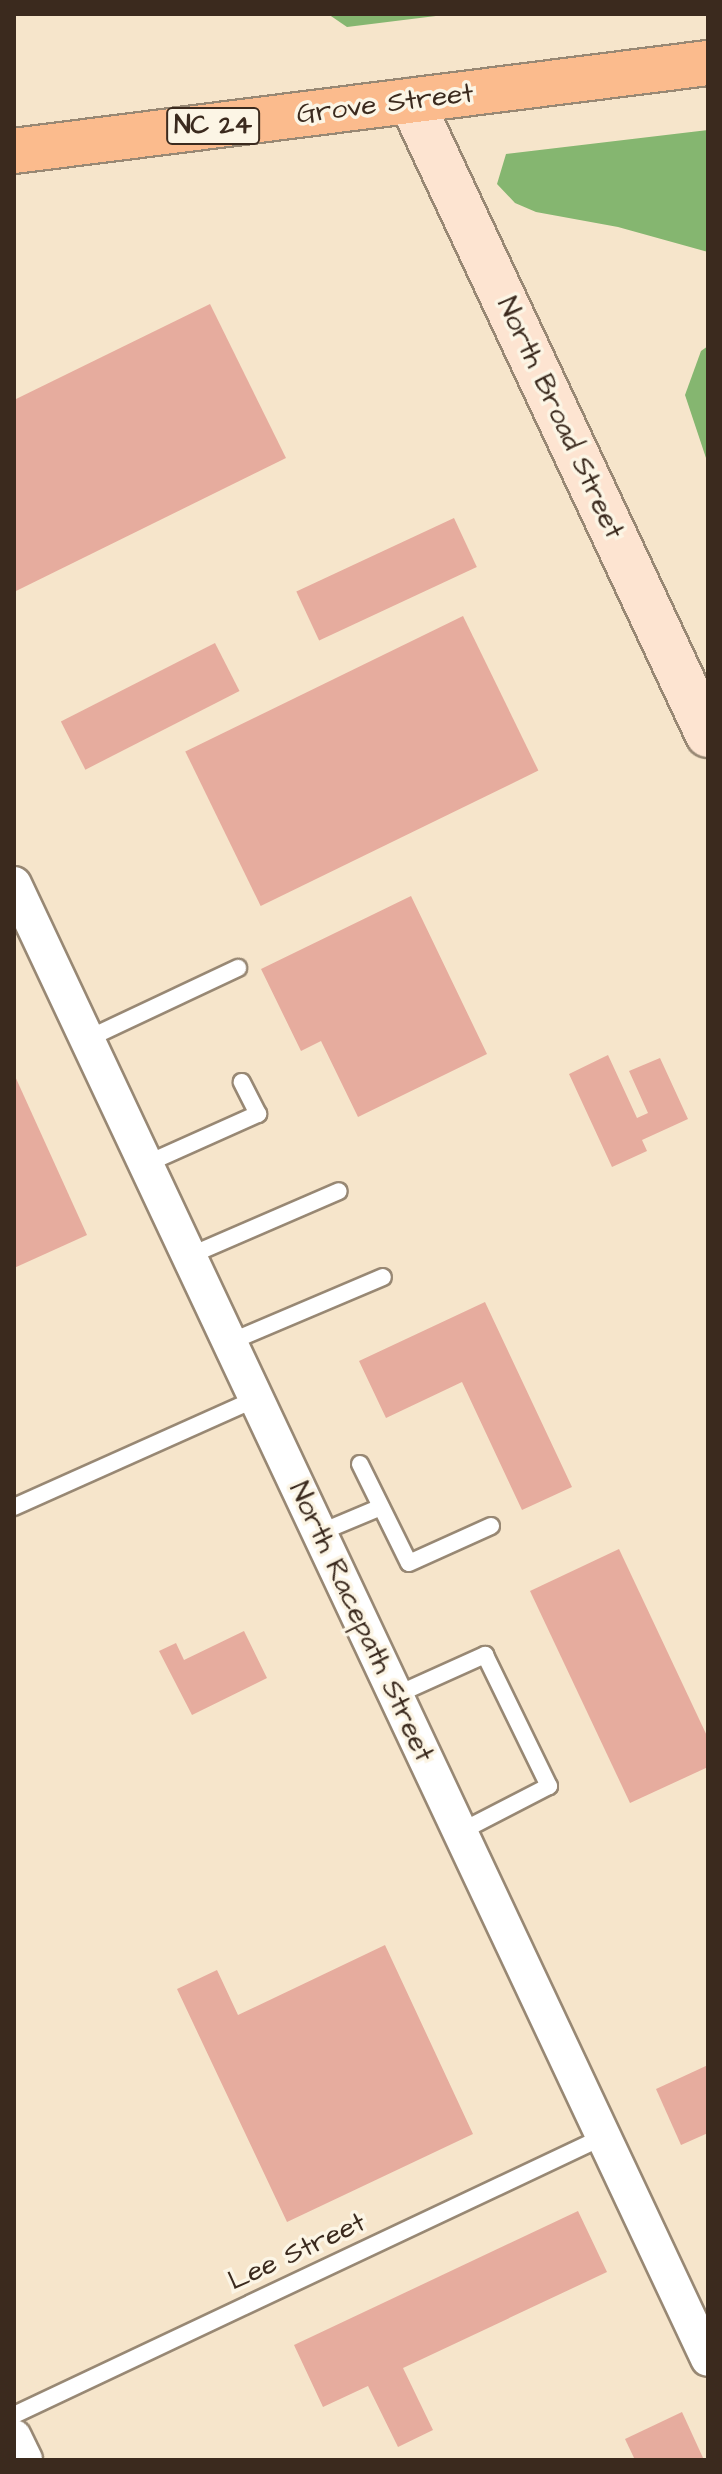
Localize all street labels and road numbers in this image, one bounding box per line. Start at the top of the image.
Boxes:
street label: Grove Street [295,76,475,132]
road number: NC 24 [165,104,261,148]
street label: North Broad Street [489,292,631,544]
street label: North Racepath Street [281,1477,441,1767]
street label: Lee Street [223,2206,371,2298]

